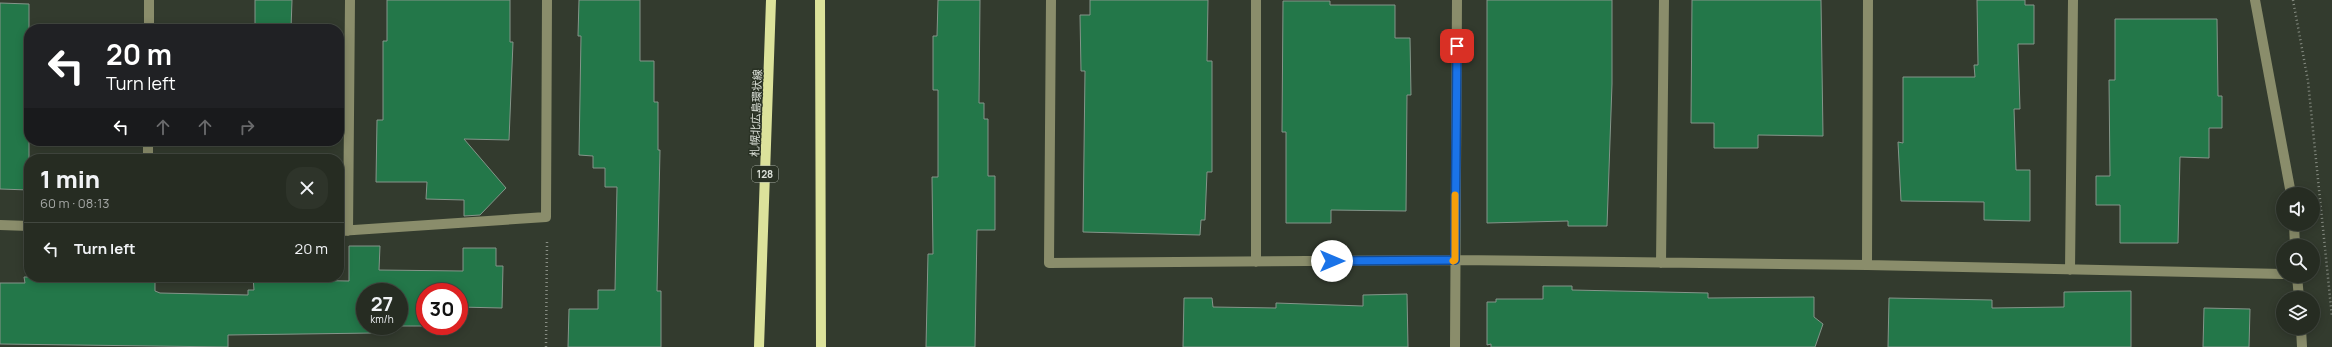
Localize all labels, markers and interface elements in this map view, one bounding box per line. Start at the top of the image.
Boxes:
pin [1440,29,1474,63]
text: 20 m [106,35,172,73]
icon: arrive [1446,35,1468,57]
icon: left [40,40,92,92]
street label: 札幌北広島環状線 [746,69,765,157]
text: Turn left [106,71,176,95]
icon: left [110,116,132,138]
icon: ahead [152,116,174,138]
icon: ahead [194,116,216,138]
icon: right [236,116,258,138]
text: 1 min [40,162,100,195]
road number: 128 [752,166,778,182]
button: close [286,167,328,209]
map controls [2276,187,2320,335]
button: sound [2276,187,2320,231]
text: 60 m · 08:13 [40,194,109,212]
icon: left [40,238,62,260]
text: Turn left [74,238,136,259]
text: 20 m [295,238,328,259]
button: search [2276,239,2320,283]
position arrow [1311,240,1353,282]
speed limit sign: 30 [416,283,468,335]
text: 27 [371,290,393,317]
button: layers [2276,291,2320,335]
text: km/h [370,312,394,326]

